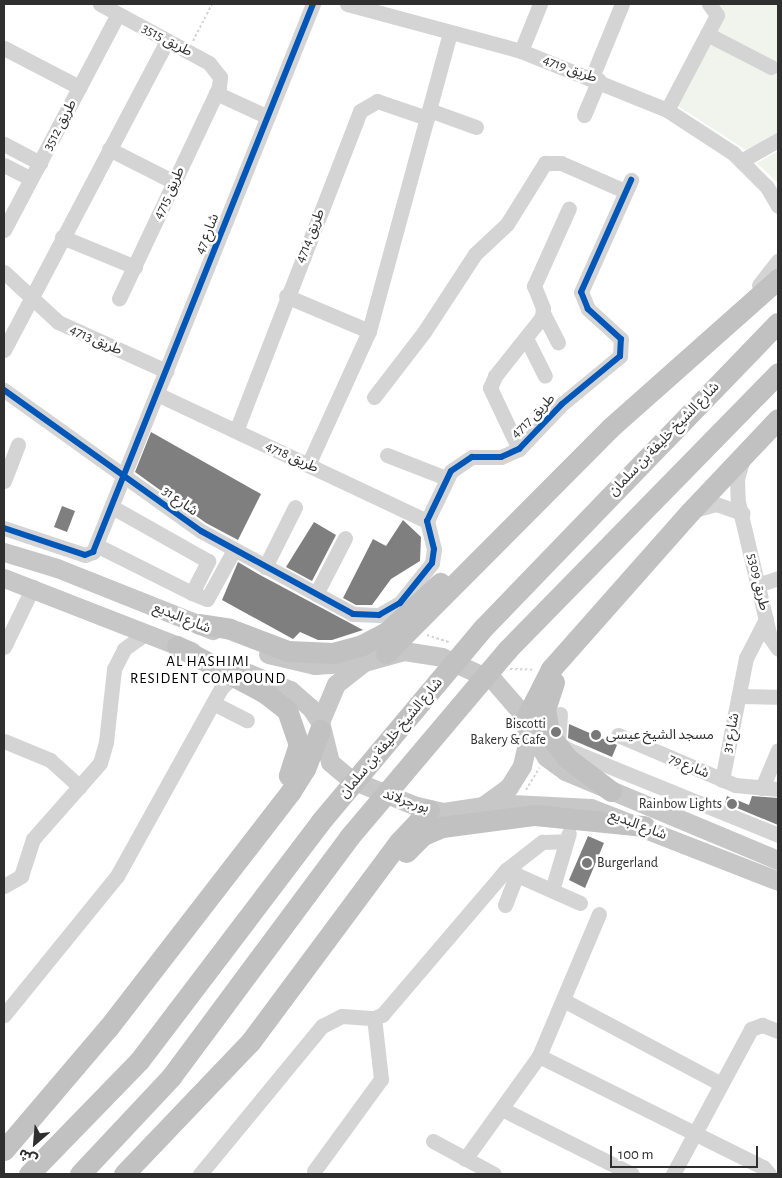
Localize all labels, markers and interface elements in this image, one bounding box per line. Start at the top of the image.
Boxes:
street label: طريق 3515 [139,20,195,60]
street label: طريق 4719 [541,51,599,87]
street label: طريق 3512 [40,97,80,153]
street label: طريق 4715 [150,164,188,222]
street label: طريق 4714 [292,207,328,265]
street label: شارع 47 [191,211,223,257]
street label: طريق 4713 [67,321,125,359]
street label: شارع الشيخ خليفة بن سلمان [605,378,723,500]
street label: طريق 4717 [507,390,559,442]
street label: طريق 4718 [263,437,321,477]
street label: شارع 31 [159,482,201,520]
street label: طريق 5309 [743,552,773,612]
street label: شارع البديع [151,599,213,637]
district label: AL HASHIMI RESIDENT COMPOUND [128,652,288,687]
street label: شارع الشيخ خليفة بن سلمان [336,674,446,802]
street label: شارع 31 [719,712,743,754]
place label: Biscotti Bakery & Cafe [470,716,546,749]
marker: Biscotti Bakery & Cafe [550,726,562,738]
place label: مسجد الشيخ عيسى [606,727,714,743]
marker: مسجد الشيخ عيسى [590,729,602,741]
street label: شارع 79 [666,750,712,782]
street label: بورجرلاند [381,785,431,817]
place label: Rainbow Lights [639,796,722,812]
marker: Rainbow Lights [726,798,738,810]
street label: شارع البديع [607,806,669,844]
place label: Burgerland [597,855,658,871]
marker: Burgerland [581,857,593,869]
north arrow [10,1118,60,1168]
scale bar [612,1136,760,1168]
text: ش [16,1146,40,1167]
text: 100 m [618,1147,653,1162]

